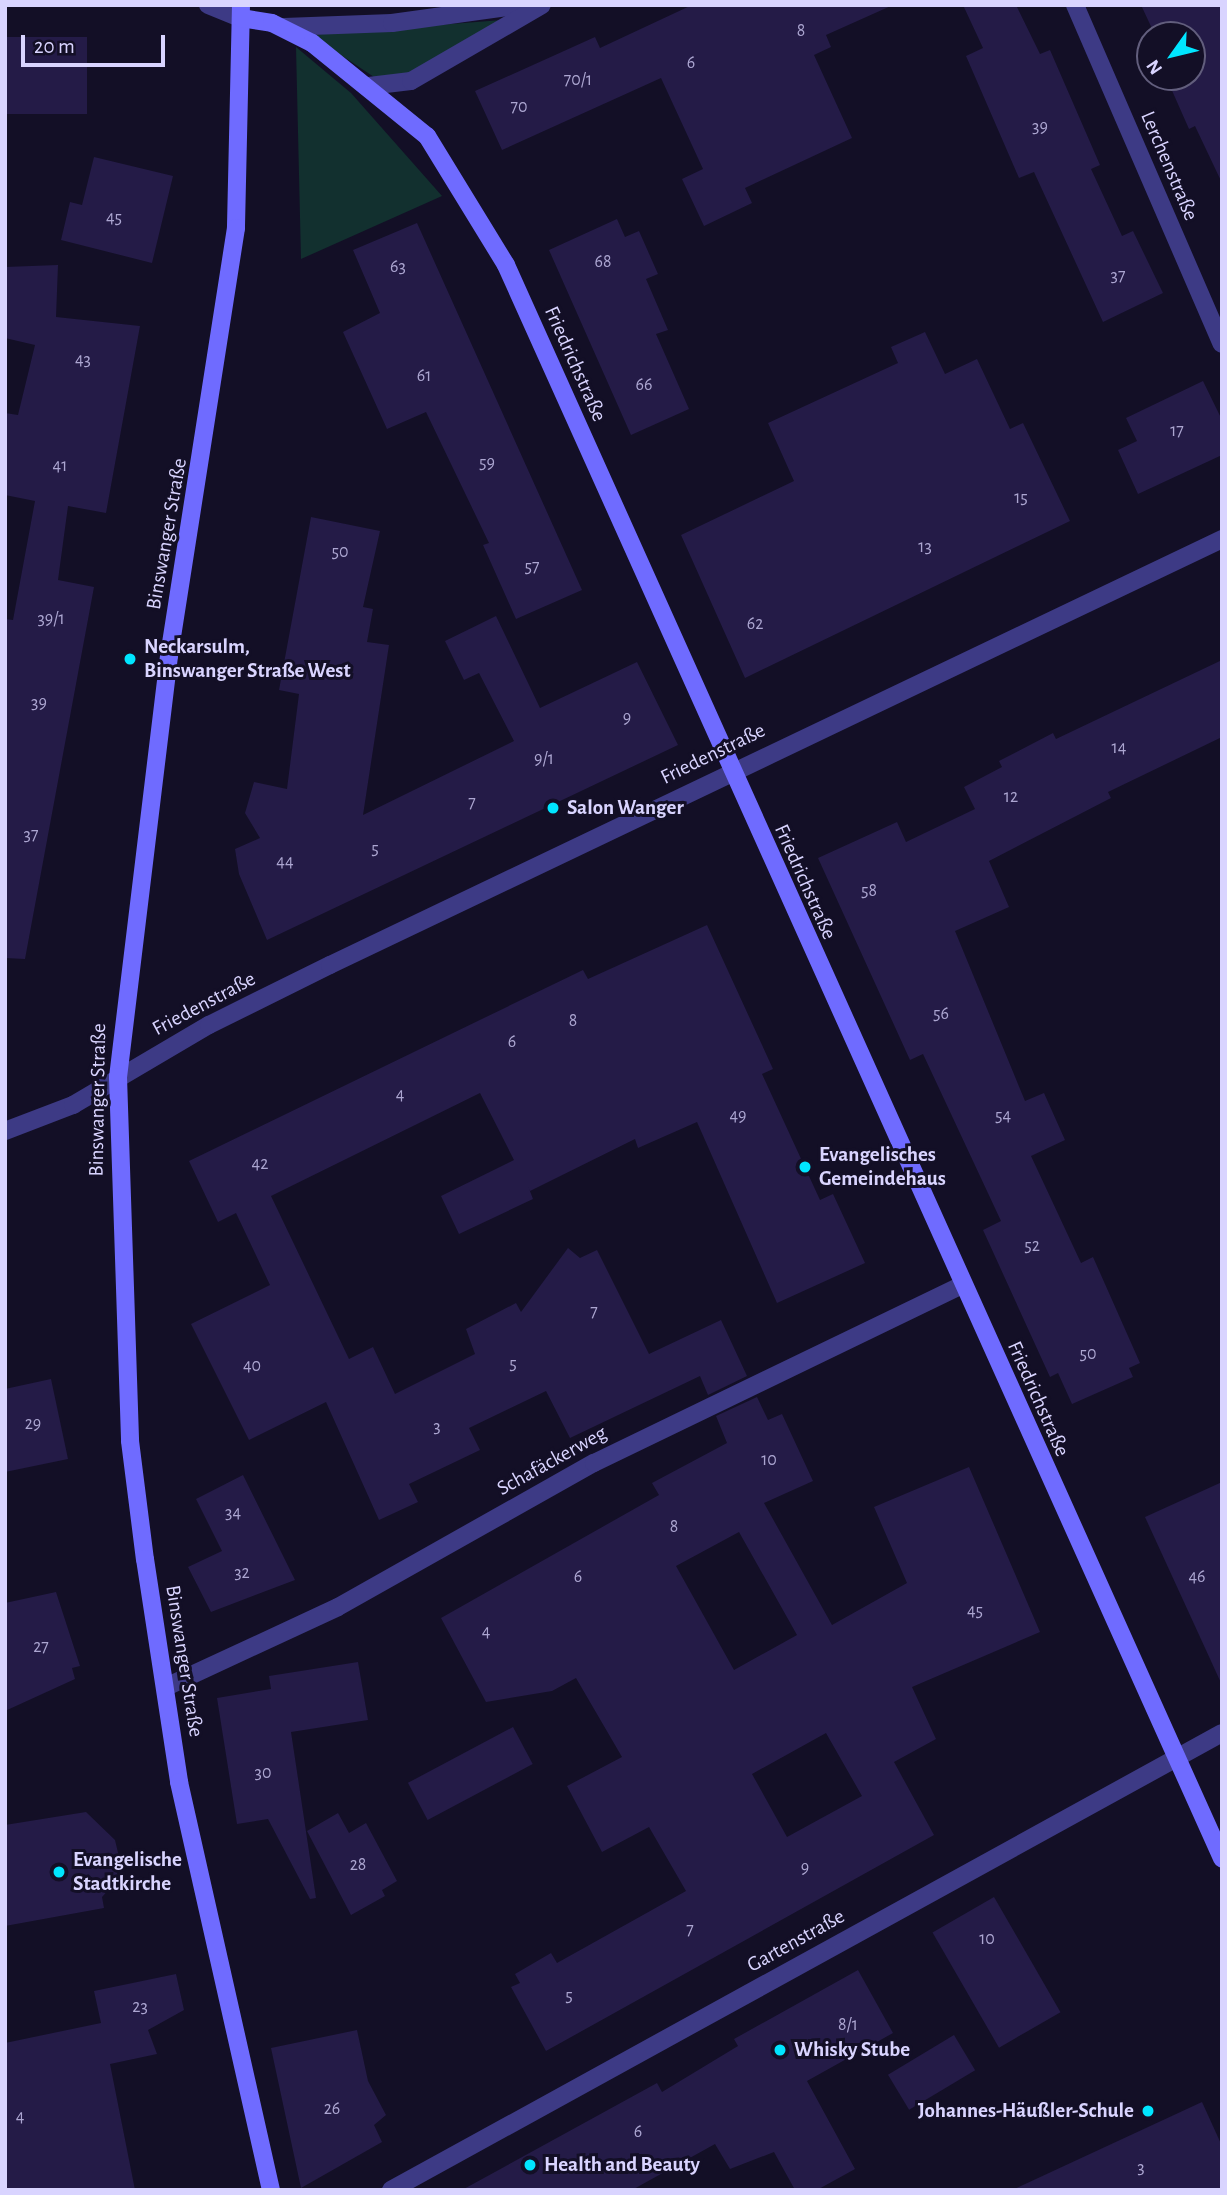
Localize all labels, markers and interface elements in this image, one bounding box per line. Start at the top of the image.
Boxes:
house number: 8 [797,20,805,42]
scale bar [24,21,168,65]
north arrow [1136,21,1206,91]
text: 20 m [34,36,75,57]
house number: 6 [687,52,695,74]
text: N [1143,56,1166,78]
house number: 70/1 [564,69,592,91]
house number: 70 [510,96,528,118]
street label: Lerchenstraße [1135,107,1203,225]
house number: 39 [1032,116,1048,138]
house number: 45 [106,207,122,229]
house number: 68 [595,251,611,273]
house number: 63 [390,256,406,278]
house number: 37 [1111,265,1125,287]
street label: Friedrichstraße [538,302,612,426]
house number: 43 [75,349,91,371]
house number: 61 [417,365,431,387]
house number: 66 [636,374,652,396]
house number: 17 [1170,420,1184,442]
house number: 59 [479,452,495,474]
house number: 41 [53,455,67,477]
street label: Binswanger Straße [141,456,193,612]
house number: 15 [1014,487,1028,509]
house number: 13 [918,536,932,558]
house number: 50 [331,541,349,563]
house number: 57 [524,556,540,578]
house number: 39/1 [37,608,65,630]
house number: 62 [747,613,763,635]
place label: Neckarsulm, Binswanger Straße West [144,634,351,684]
marker: Neckarsulm, Binswanger Straße West [122,651,138,667]
house number: 39 [31,692,47,714]
house number: 9 [623,707,631,729]
street label: Friedenstraße [657,718,769,790]
house number: 14 [1112,737,1126,759]
house number: 9/1 [534,748,554,770]
house number: 12 [1004,786,1018,808]
house number: 7 [468,792,476,814]
place label: Salon Wanger [567,795,684,821]
marker: Salon Wanger [545,800,561,816]
street label: Friedrichstraße [768,820,842,944]
house number: 37 [24,824,38,846]
house number: 5 [371,838,379,860]
house number: 44 [276,851,294,873]
house number: 58 [861,880,877,902]
street label: Friedenstraße [148,966,260,1042]
house number: 56 [933,1003,949,1025]
house number: 8 [569,1010,577,1032]
street label: Binswanger Straße [84,1023,112,1177]
house number: 6 [508,1031,516,1053]
house number: 4 [396,1084,404,1106]
house number: 49 [729,1105,747,1127]
house number: 54 [995,1105,1011,1127]
place label: Evangelisches Gemeindehaus [819,1142,946,1192]
house number: 42 [252,1153,268,1175]
marker: Evangelisches Gemeindehaus [797,1159,813,1175]
house number: 52 [1024,1235,1040,1257]
house number: 7 [590,1301,598,1323]
street label: Friedrichstraße [1001,1337,1075,1461]
house number: 50 [1079,1343,1097,1365]
house number: 5 [509,1353,517,1375]
house number: 40 [243,1355,261,1377]
house number: 29 [25,1413,41,1435]
house number: 3 [433,1416,441,1438]
street label: Schafäckerweg [493,1421,611,1501]
house number: 10 [761,1449,777,1471]
house number: 34 [225,1502,241,1524]
house number: 8 [670,1516,678,1538]
house number: 32 [234,1562,250,1584]
house number: 6 [574,1566,582,1588]
house number: 46 [1188,1566,1206,1588]
street label: Binswanger Straße [160,1583,208,1739]
house number: 45 [967,1600,983,1622]
house number: 4 [482,1621,490,1643]
house number: 27 [33,1636,49,1658]
house number: 30 [255,1762,271,1784]
place label: Evangelische Stadtkirche [73,1847,182,1897]
house number: 28 [350,1854,366,1876]
house number: 9 [801,1857,809,1879]
marker: Evangelische Stadtkirche [51,1864,67,1880]
street label: Gartenstraße [743,1904,849,1978]
house number: 7 [686,1919,694,1941]
house number: 10 [979,1928,995,1950]
house number: 5 [565,1985,573,2007]
house number: 23 [132,1996,148,2018]
house number: 8/1 [838,2014,858,2036]
place label: Whisky Stube [794,2037,910,2063]
marker: Whisky Stube [772,2042,788,2058]
house number: 26 [324,2098,340,2120]
place label: Johannes-Häußler-Schule [918,2098,1134,2124]
marker: Johannes-Häußler-Schule [1140,2103,1156,2119]
house number: 4 [16,2106,24,2128]
house number: 6 [634,2121,642,2143]
place label: Health and Beauty [544,2152,700,2178]
marker: Health and Beauty [522,2157,538,2173]
house number: 3 [1137,2157,1145,2179]

